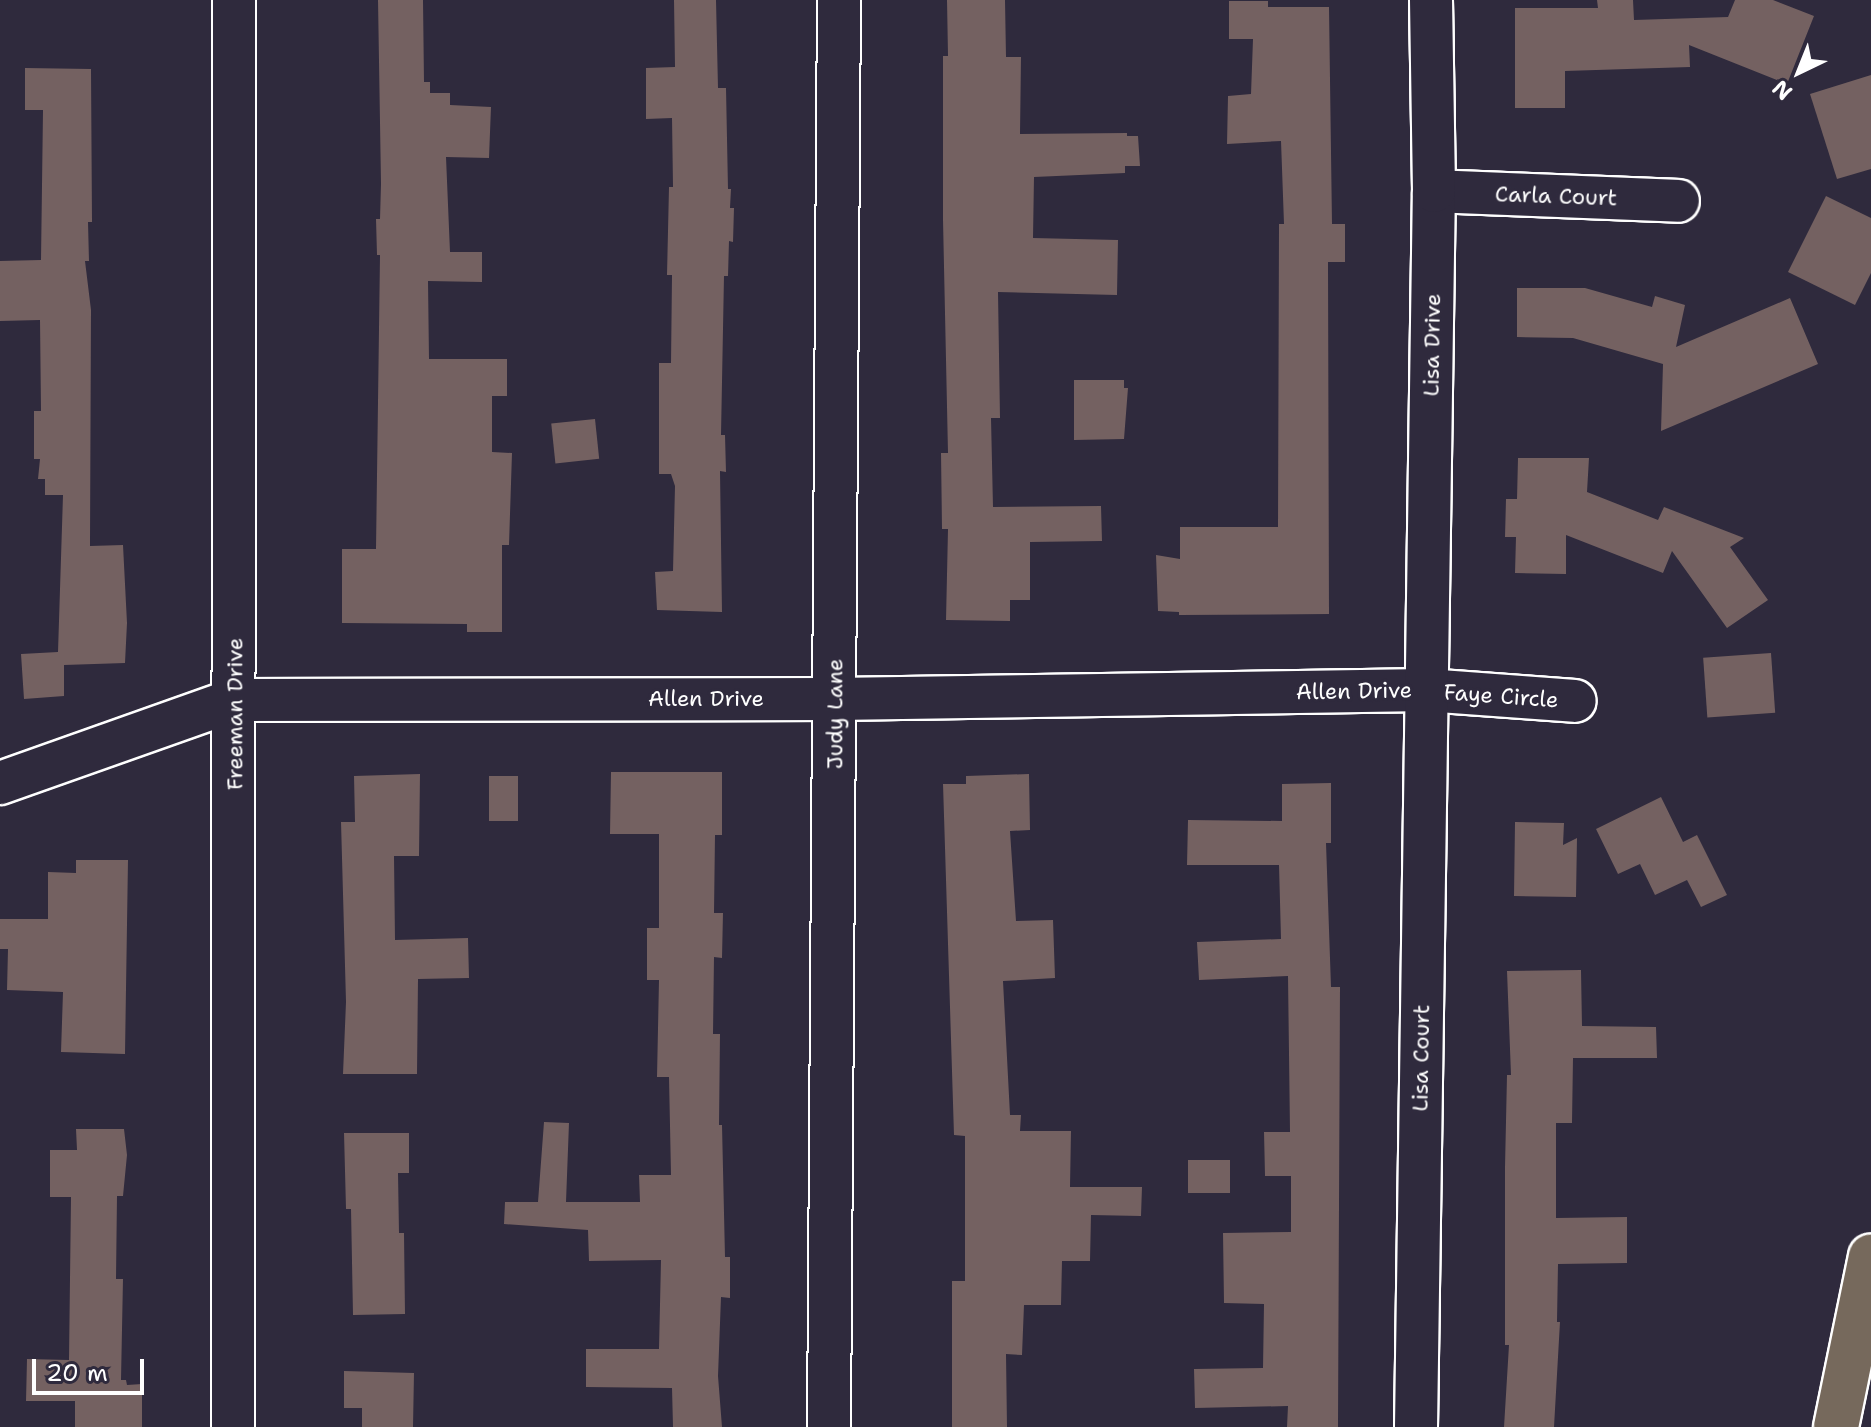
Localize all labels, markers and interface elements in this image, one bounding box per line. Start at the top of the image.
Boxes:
north arrow [1759,32,1839,112]
text: N [1766,73,1799,106]
street label: Carla Court [1494,181,1618,211]
street label: Lisa Drive [1418,293,1446,397]
street label: Freeman Drive [222,638,248,790]
street label: Judy Lane [822,659,848,769]
street label: Allen Drive [1296,677,1412,705]
street label: Faye Circle [1443,679,1559,713]
street label: Allen Drive [648,686,764,712]
street label: Lisa Court [1407,1004,1435,1112]
scale bar [36,1343,148,1393]
text: 20 m [46,1357,108,1389]

